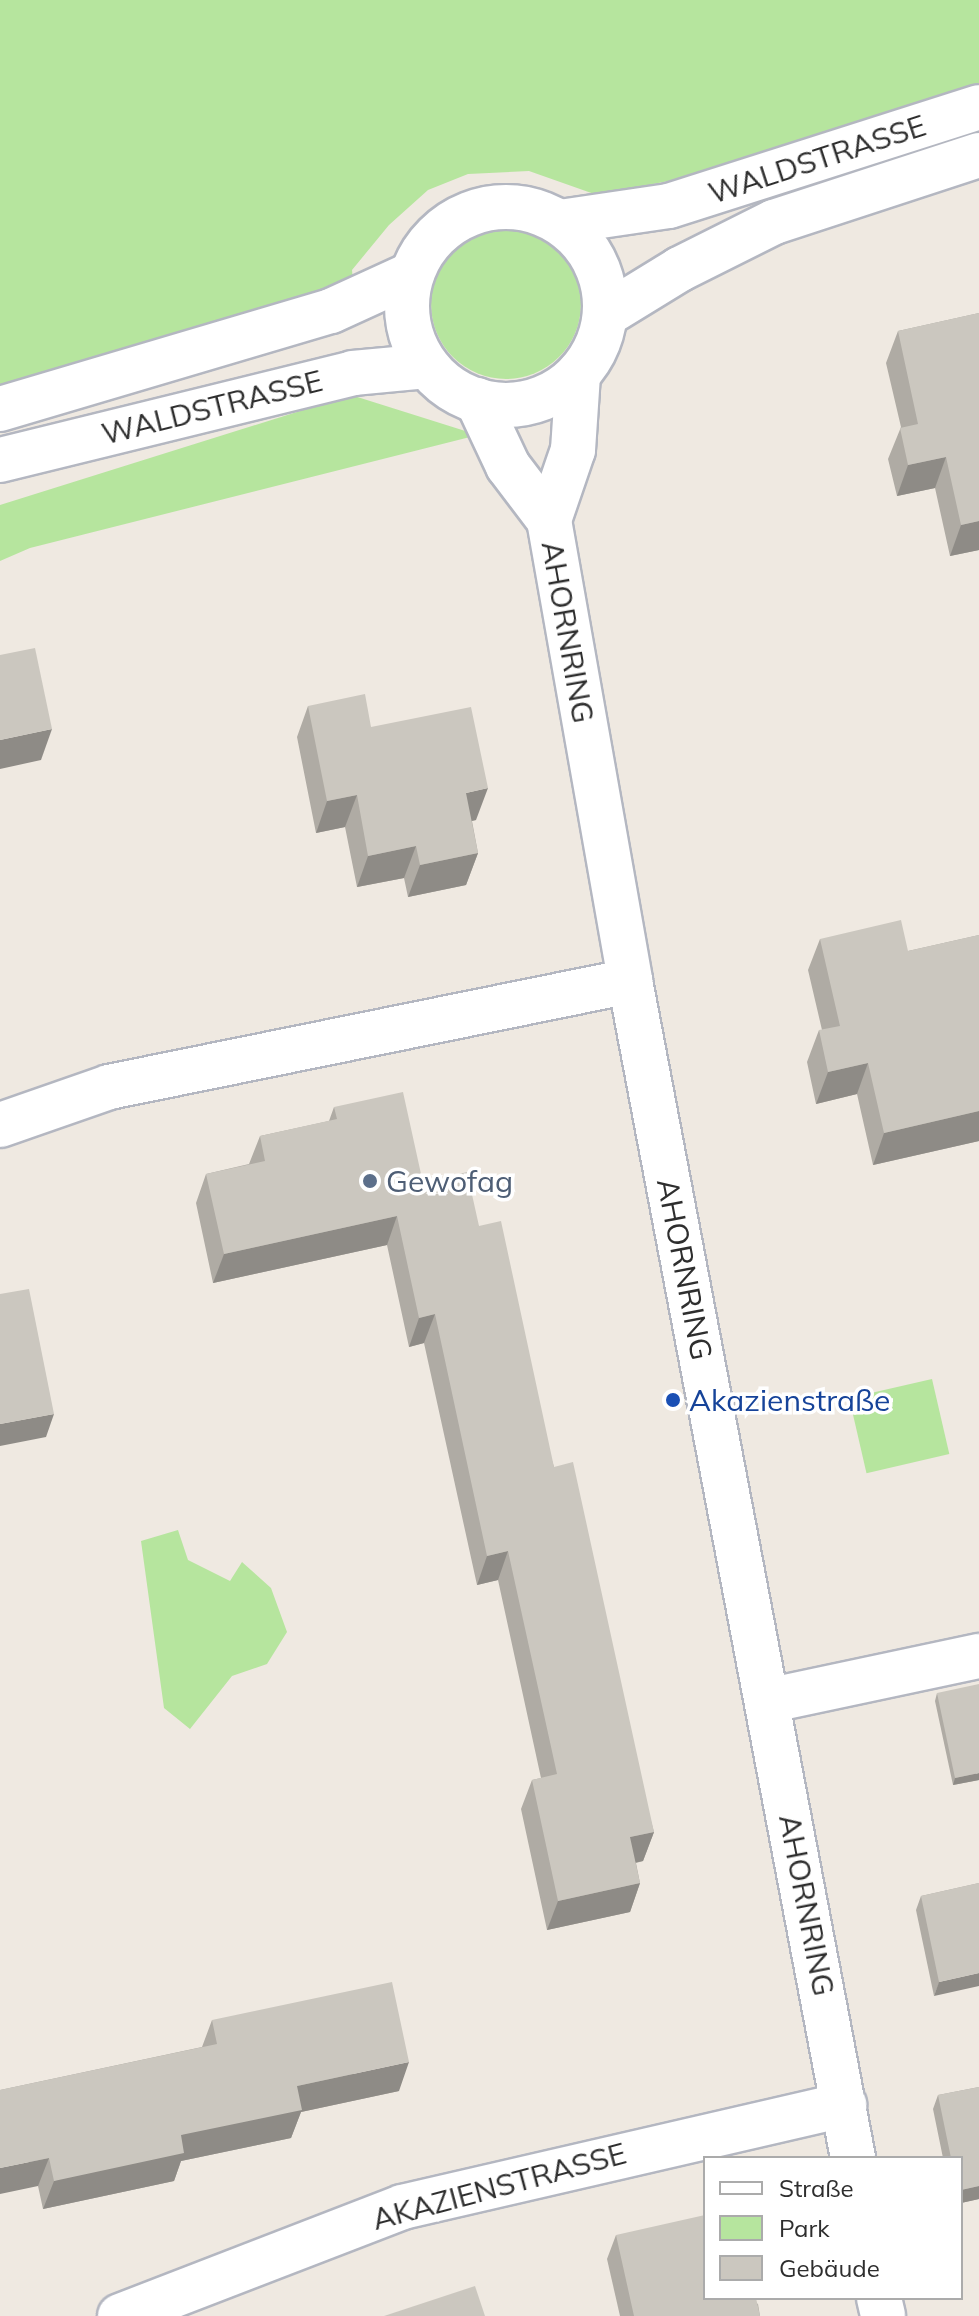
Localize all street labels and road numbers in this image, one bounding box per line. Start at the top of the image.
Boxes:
street label: WALDSTRASSE [704,107,930,211]
street label: WALDSTRASSE [98,362,326,452]
street label: AHORNRING [534,538,602,726]
street label: AHORNRING [650,1175,720,1363]
street label: AHORNRING [772,1811,842,1999]
street label: AKAZIENSTRASSE [368,2135,630,2237]

